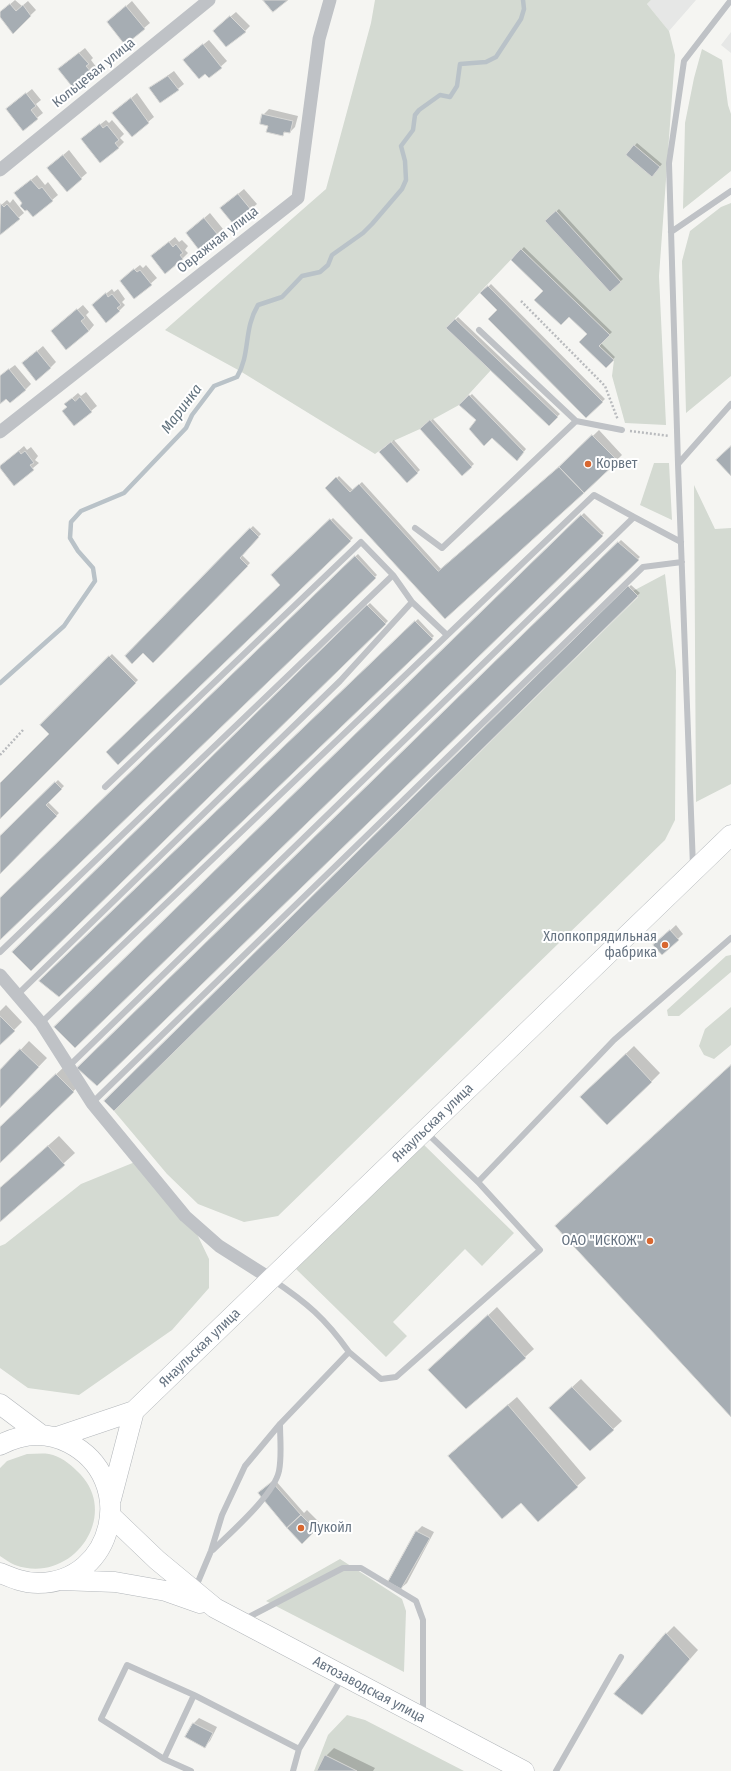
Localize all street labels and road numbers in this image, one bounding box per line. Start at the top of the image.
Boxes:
street label: Кольцевая улица [49,35,139,111]
street label: Овражная улица [174,203,262,277]
street label: Янаульская улица [389,1080,477,1166]
street label: Янаульская улица [156,1305,244,1391]
street label: Автозаводская улица [310,1653,428,1727]

